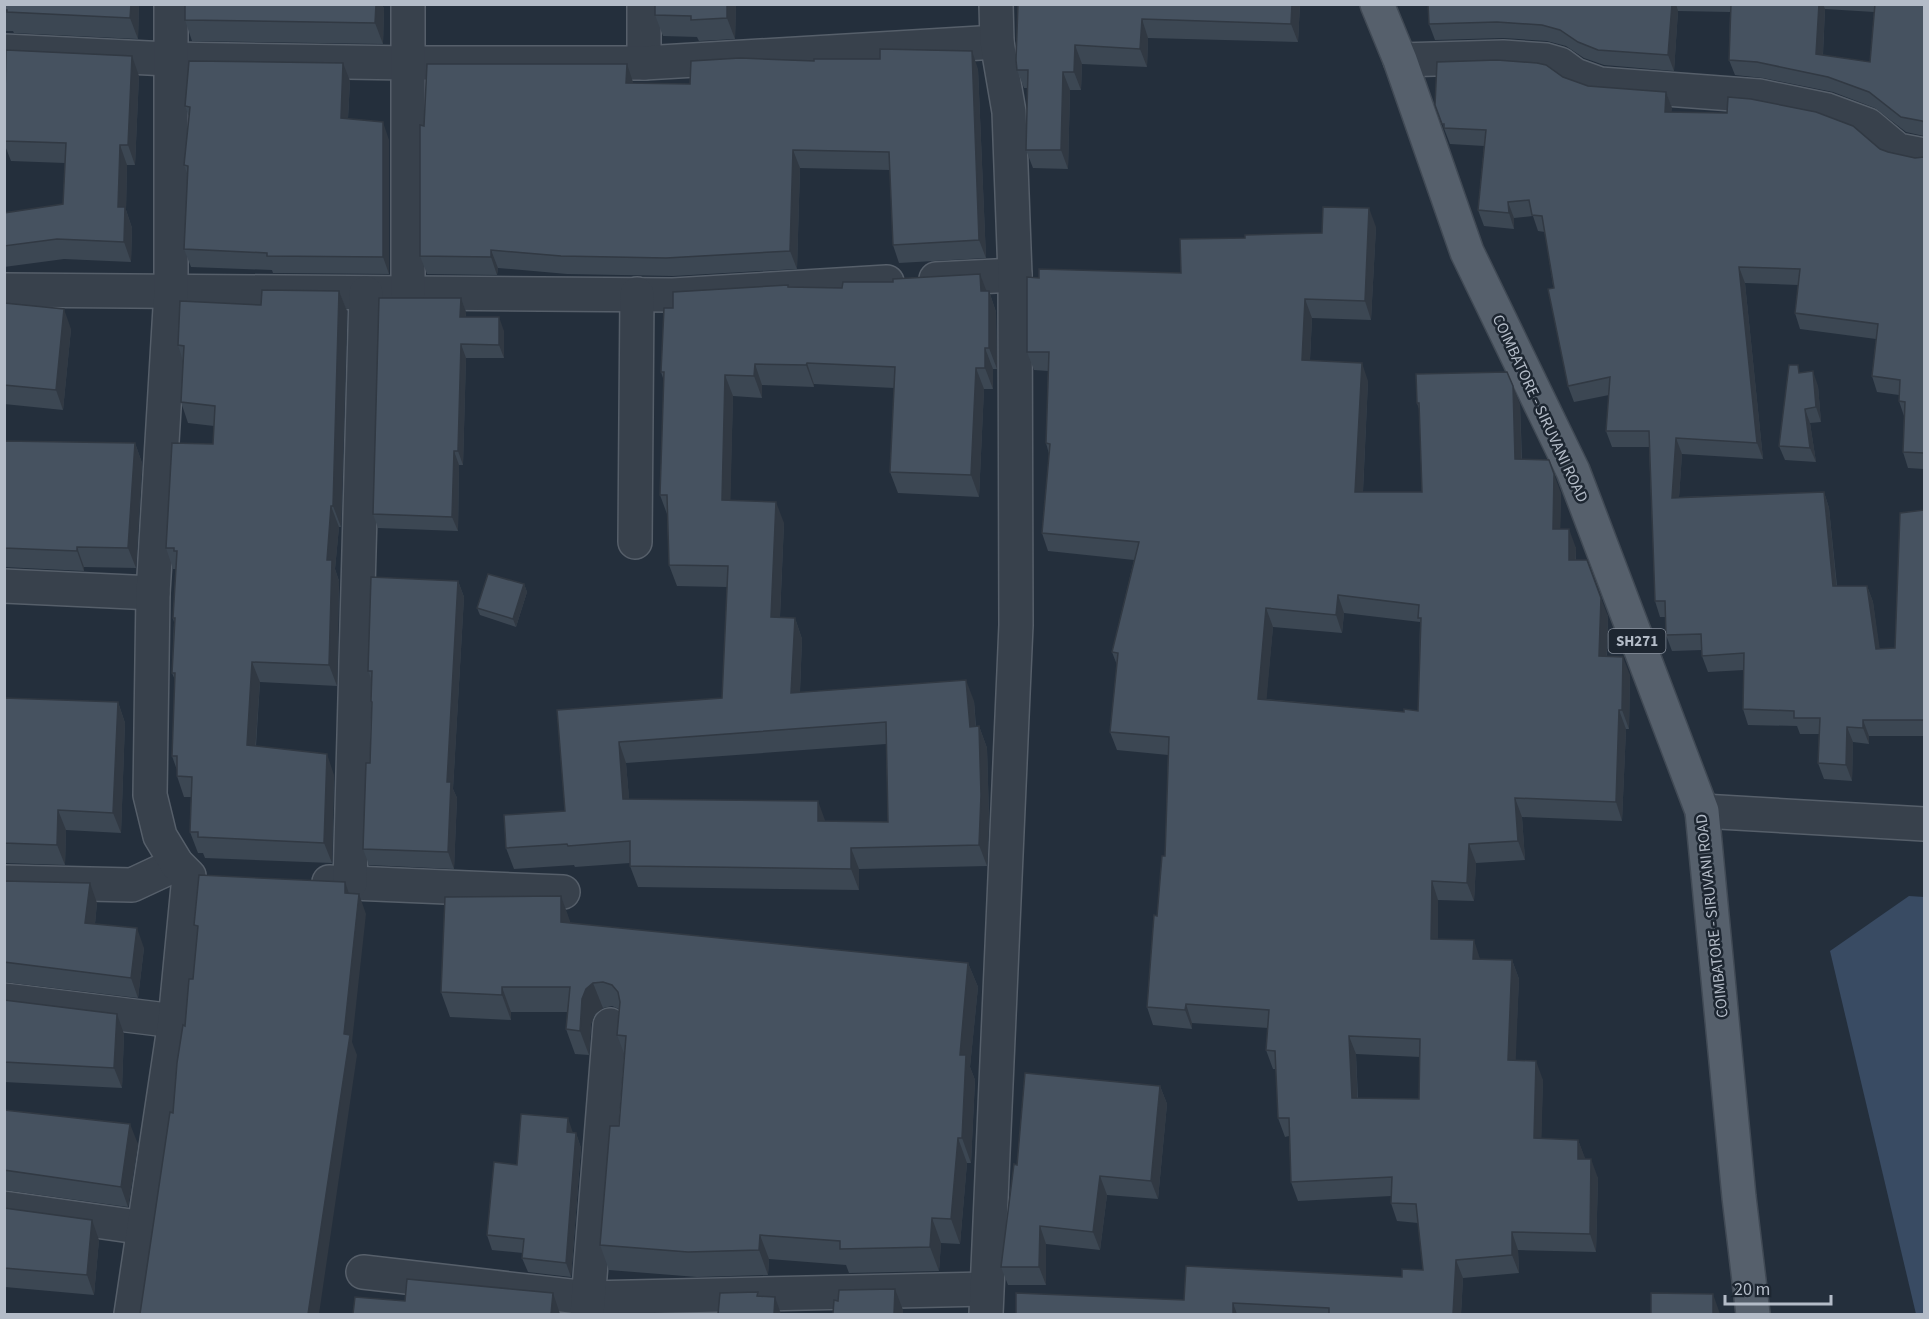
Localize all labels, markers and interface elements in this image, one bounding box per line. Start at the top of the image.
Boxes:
street label: COIMBATORE - SIRUVANI ROAD [1487,311,1593,506]
road number: SH271 [1608,629,1666,653]
street label: COIMBATORE - SIRUVANI ROAD [1690,813,1734,1019]
scale bar [1725,1268,1832,1306]
text: 20 m [1734,1277,1770,1302]

